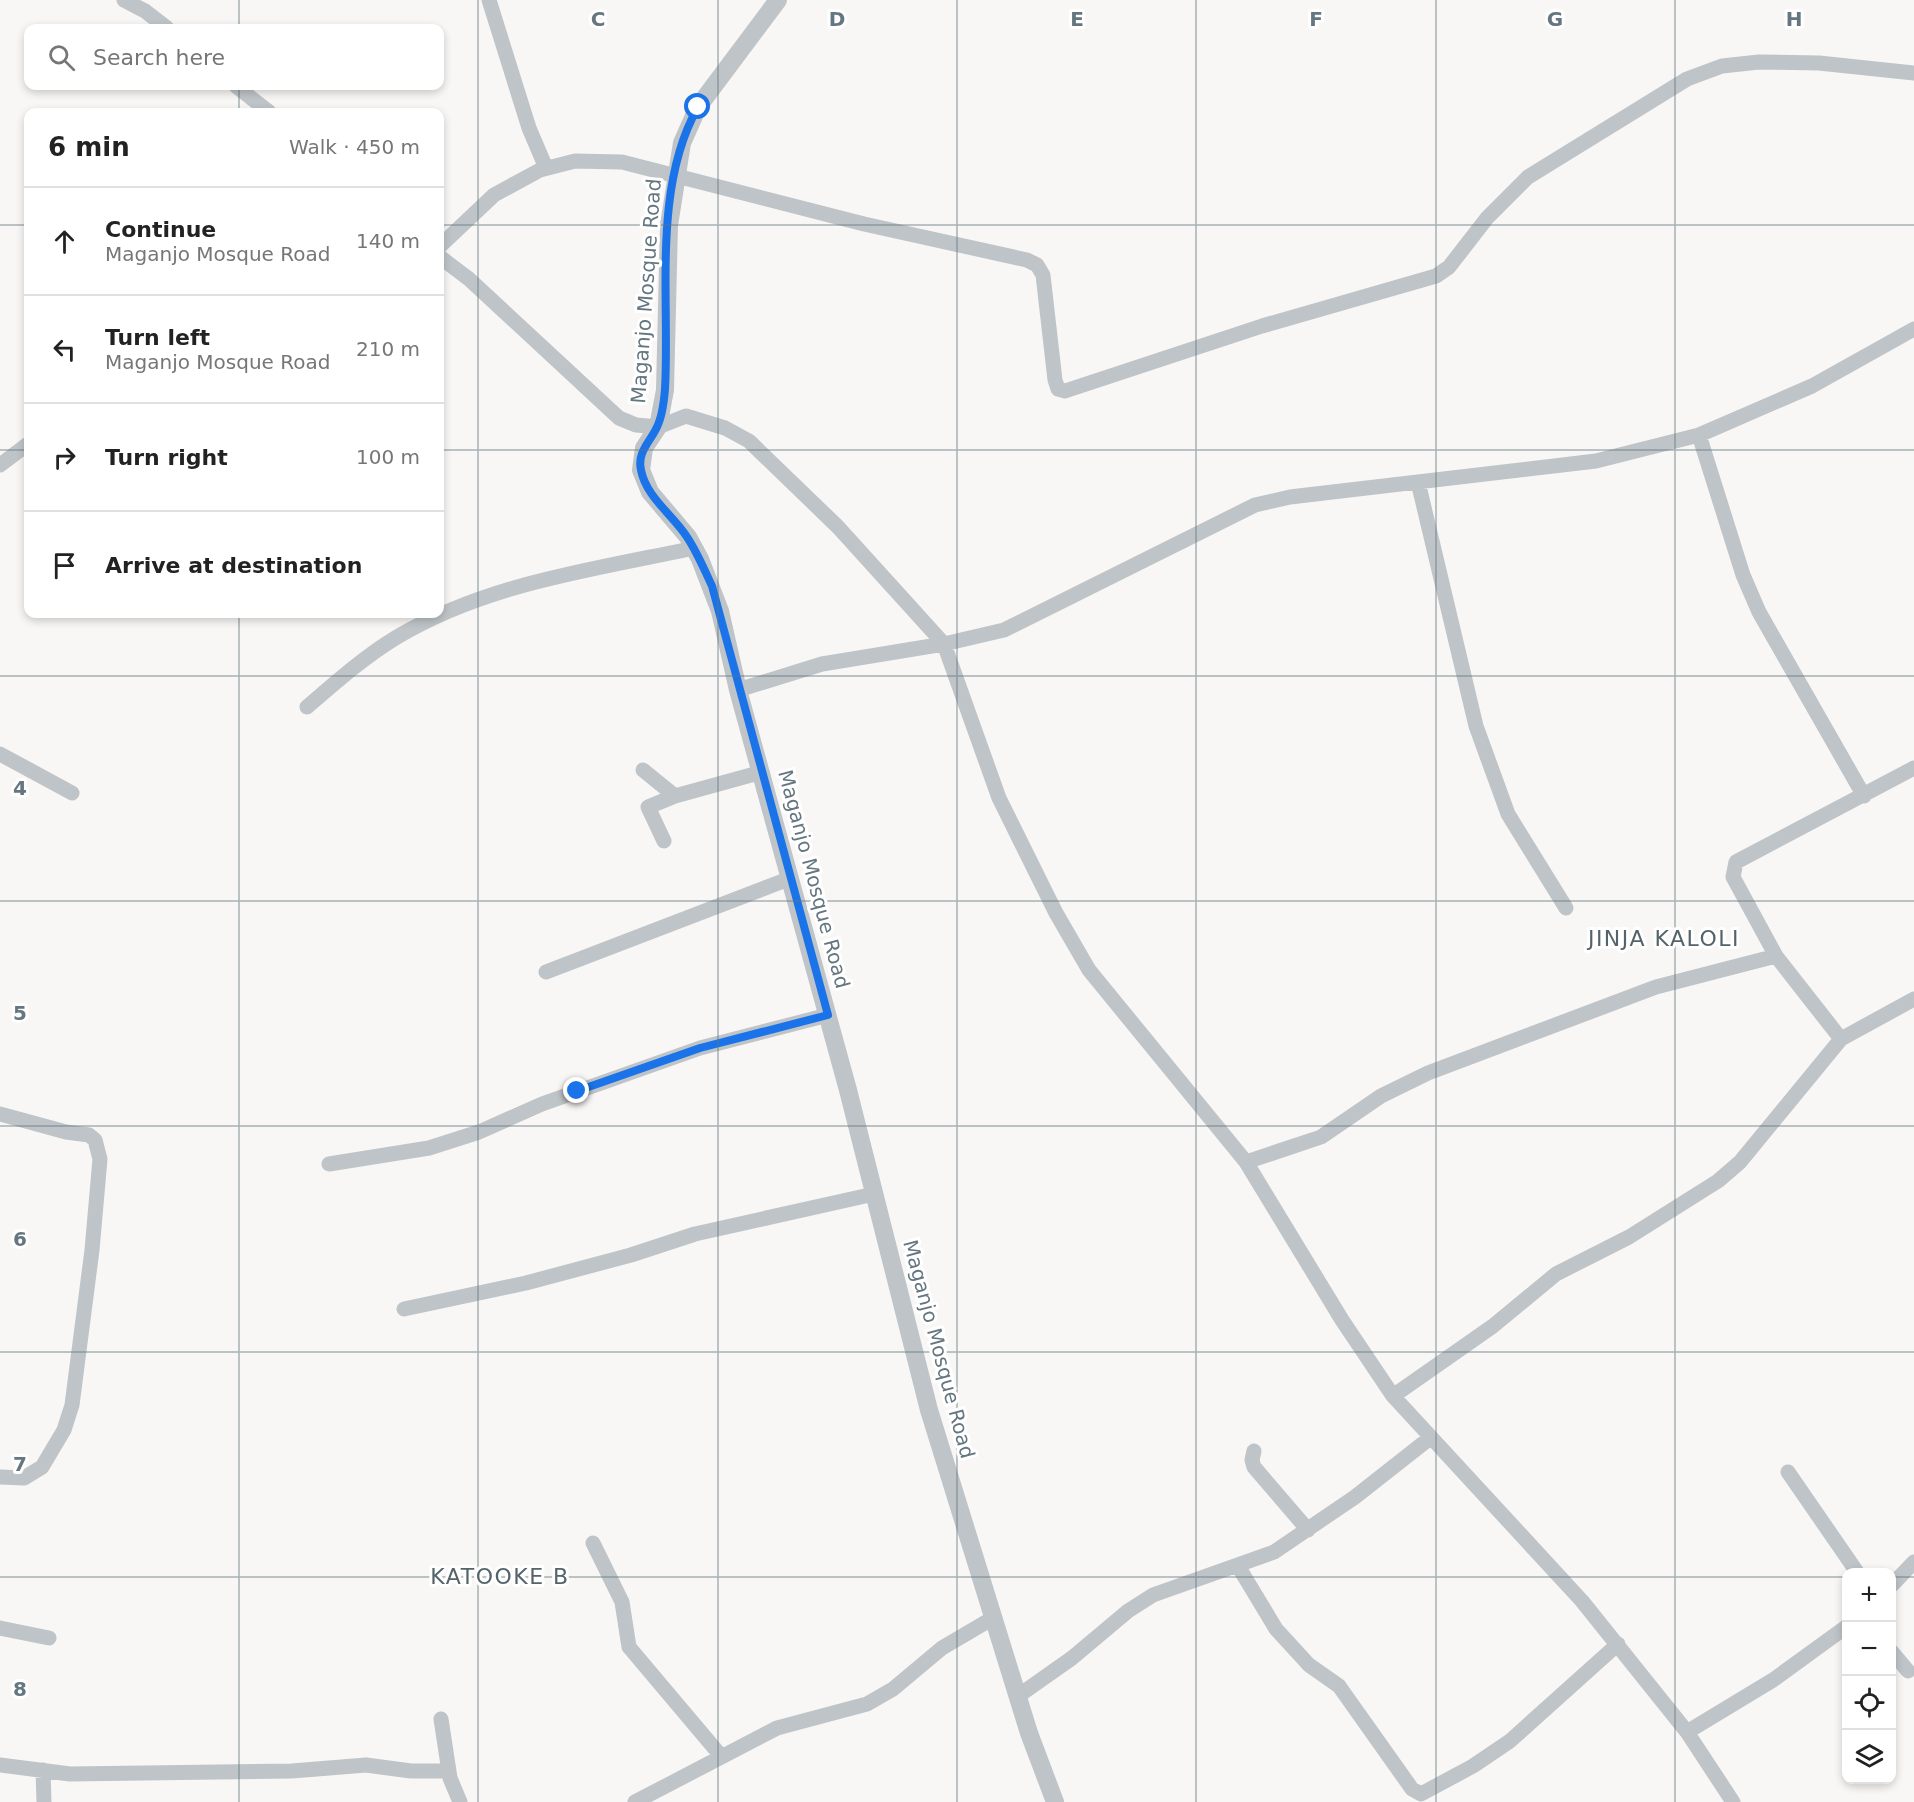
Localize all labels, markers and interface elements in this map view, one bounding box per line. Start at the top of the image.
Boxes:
text: C [591,7,605,31]
text: D [829,7,845,31]
text: E [1070,7,1084,31]
text: F [1309,7,1323,31]
text: G [1547,7,1563,31]
text: H [1786,7,1802,31]
search box [24,24,444,90]
icon: search [45,41,78,74]
text: Search here [93,45,225,70]
route start [684,93,710,119]
text: 6 min [48,132,130,162]
text: Walk · 450 m [289,135,420,159]
street label: Maganjo Mosque Road [626,178,666,404]
text: Continue [105,217,216,242]
icon: ahead [48,225,81,258]
text: 140 m [356,229,420,253]
text: Maganjo Mosque Road [105,242,330,266]
text: Turn left [105,325,210,350]
icon: left [48,333,81,366]
text: 210 m [356,337,420,361]
text: Maganjo Mosque Road [105,350,330,374]
icon: right [48,441,81,474]
text: Turn right [105,445,228,470]
text: 100 m [356,445,420,469]
icon: arrive [48,549,81,582]
text: Arrive at destination [105,553,362,578]
street label: Maganjo Mosque Road [773,767,855,991]
text: 4 [13,776,27,800]
district label: JINJA KALOLI [1586,926,1740,951]
text: 5 [13,1001,27,1025]
route end [563,1077,589,1103]
text: 6 [13,1227,27,1251]
street label: Maganjo Mosque Road [898,1237,980,1461]
text: 7 [13,1452,27,1476]
district label: KATOOKE B [430,1564,570,1589]
map controls [1842,1568,1896,1784]
button: + [1842,1568,1896,1622]
button: − [1842,1622,1896,1676]
button: locate [1842,1676,1896,1730]
text: 8 [13,1677,27,1701]
button: layers [1842,1730,1896,1784]

